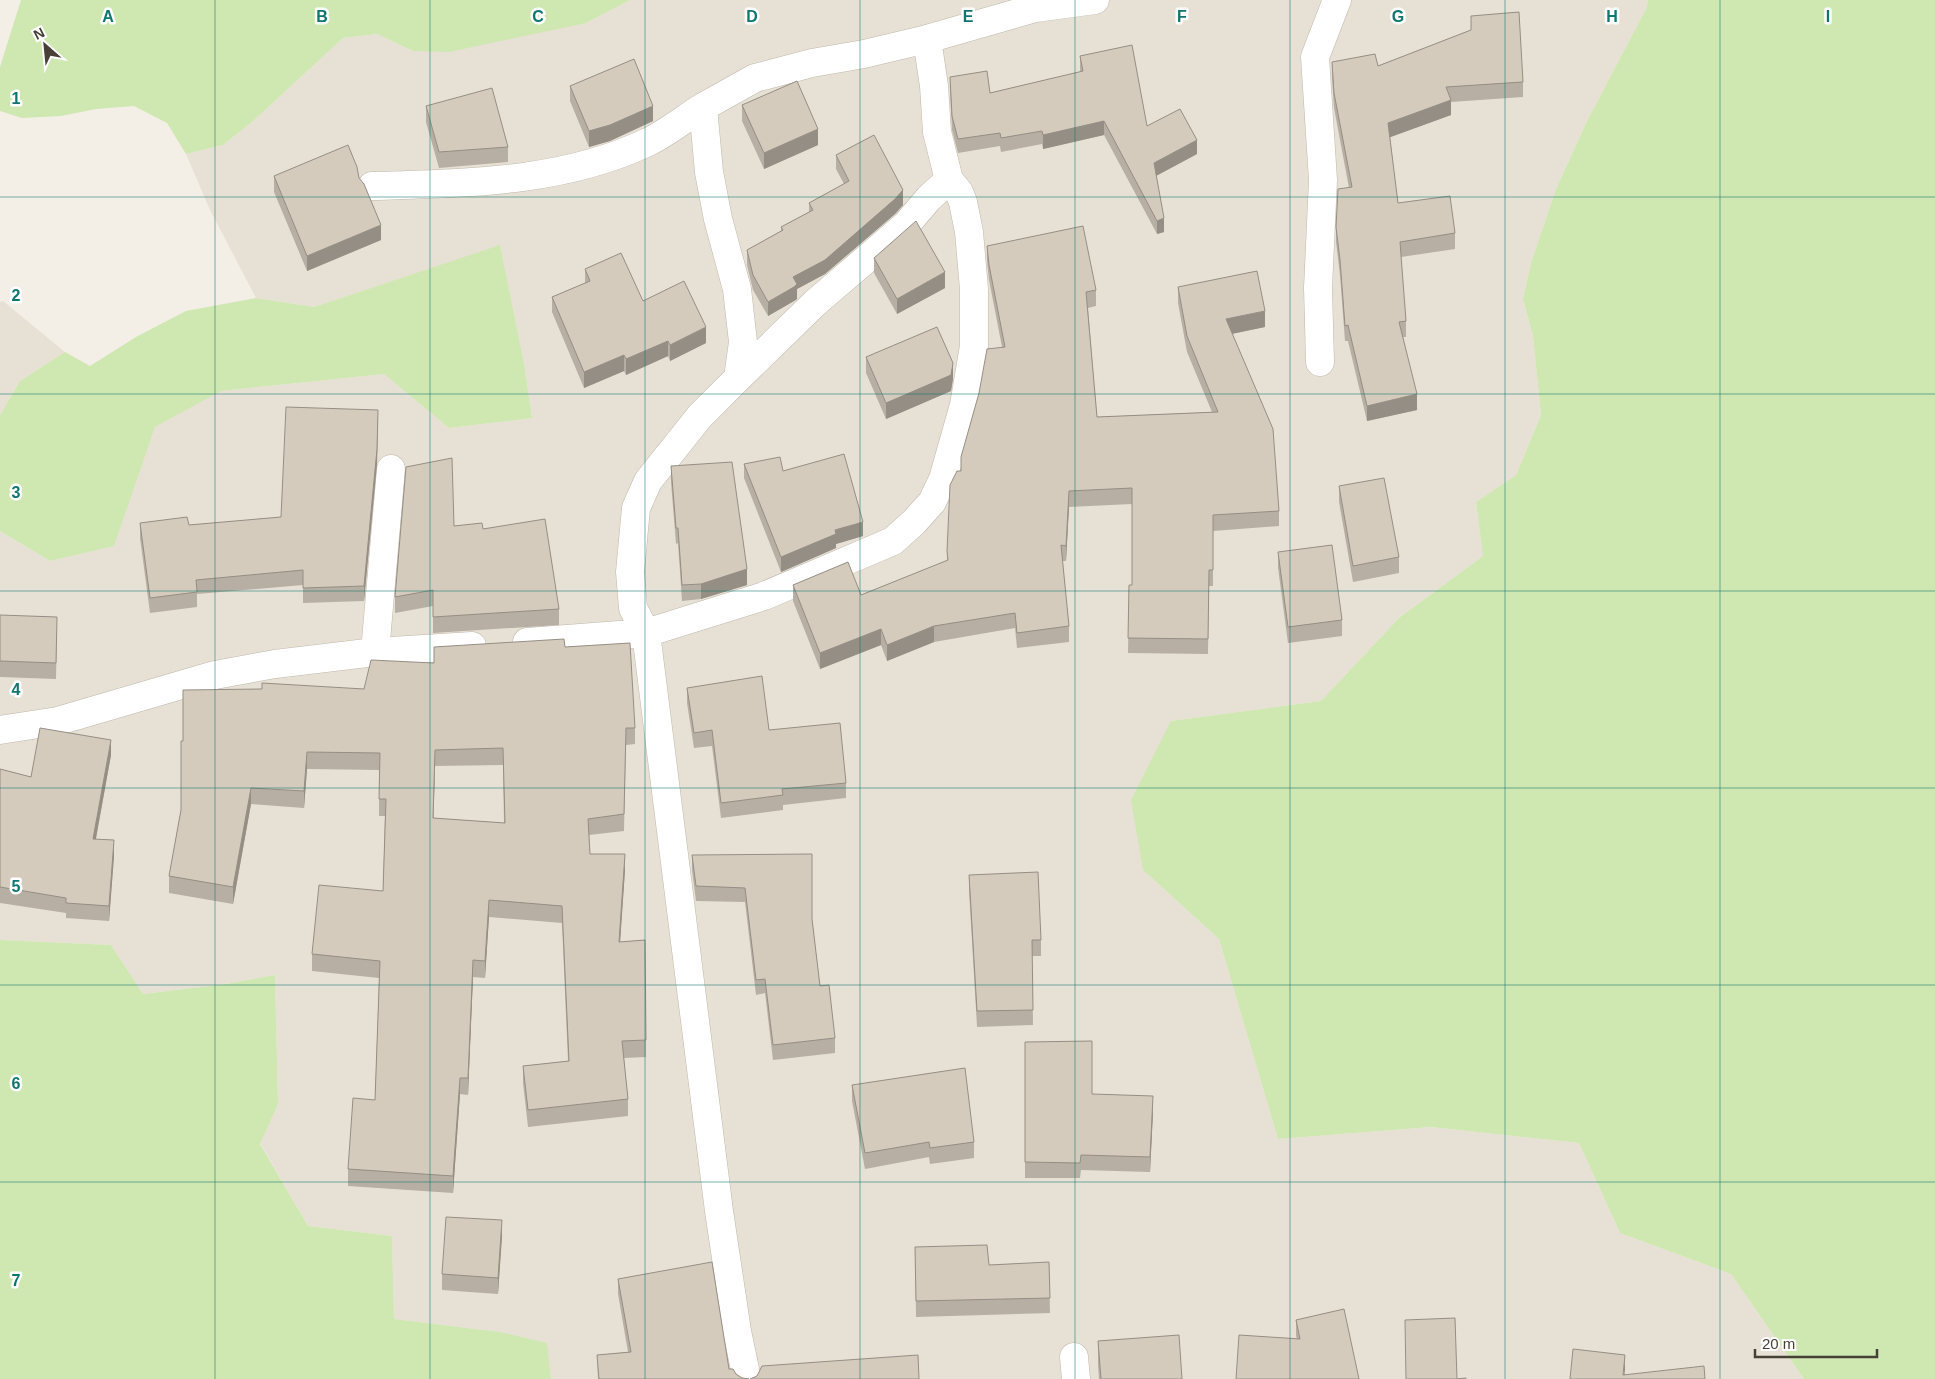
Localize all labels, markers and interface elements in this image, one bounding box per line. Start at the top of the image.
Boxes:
text: A [102,8,114,25]
text: B [316,8,328,25]
text: C [532,8,544,25]
text: D [746,8,758,25]
text: E [963,8,974,25]
text: F [1177,8,1187,25]
text: G [1392,8,1404,25]
text: H [1606,8,1618,25]
text: I [1826,8,1830,25]
north arrow [20,20,70,70]
text: N [31,24,47,43]
text: 1 [12,90,21,107]
text: 2 [12,287,21,304]
text: 3 [12,484,21,501]
text: 4 [12,681,21,698]
text: 5 [12,878,21,895]
text: 6 [12,1075,21,1092]
text: 7 [12,1272,21,1289]
scale bar [1755,1326,1878,1358]
text: 20 m [1762,1335,1795,1352]

